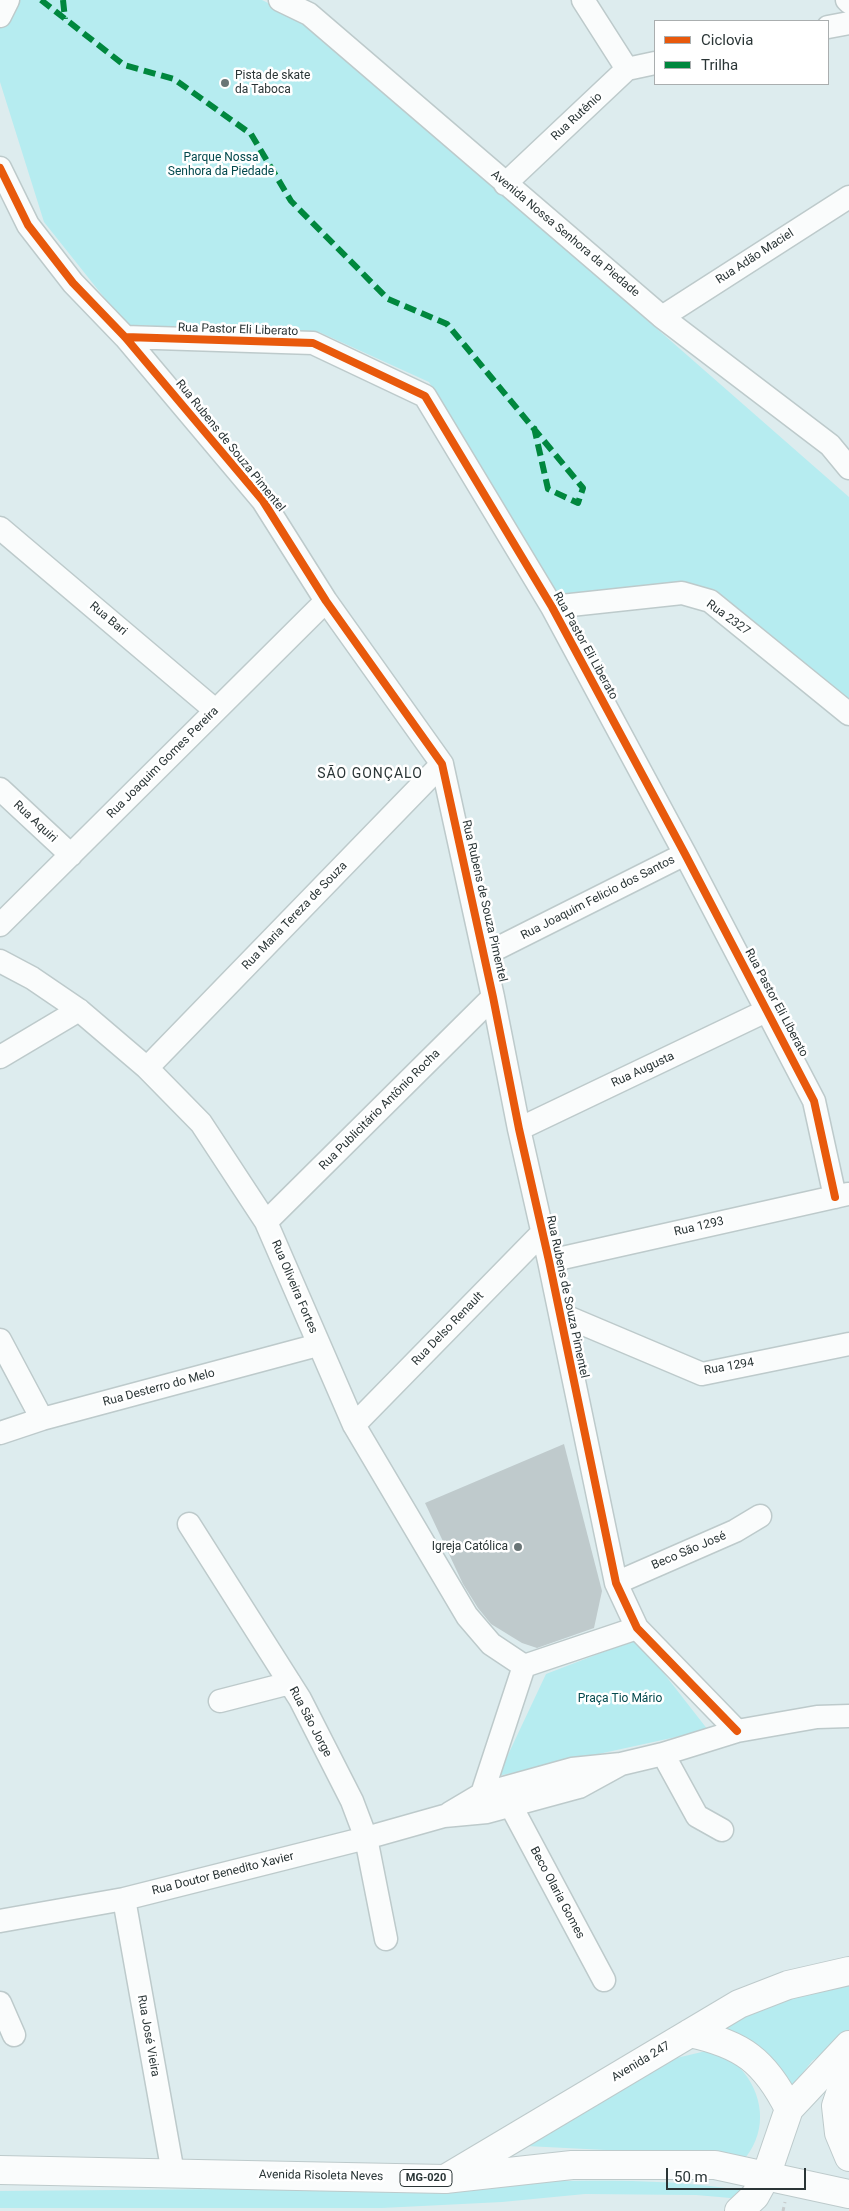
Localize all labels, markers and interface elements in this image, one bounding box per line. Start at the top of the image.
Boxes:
legend [654,20,829,85]
text: Ciclovia [701,31,753,49]
text: Trilha [701,56,738,74]
place label: Pista de skate da Taboca [235,69,310,97]
marker: Pista de skate da Taboca [219,77,231,89]
street label: Rua Rutênio [549,90,605,144]
park label: Parque Nossa Senhora da Piedade [168,151,274,179]
street label: Avenida Nossa Senhora da Piedade [488,168,642,300]
street label: Rua Adão Maciel [713,226,797,288]
street label: Rua Pastor Eli Liberato [178,321,298,339]
street label: Rua Rubens de Souza Pimentel [172,377,288,515]
street label: Rua Pastor Eli Liberato [549,590,621,702]
street label: Rua 2327 [703,597,753,639]
street label: Rua Bari [86,599,130,639]
street label: Rua Joaquim Gomes Pereira [104,704,222,822]
district label: SÃO GONÇALO [316,766,424,782]
street label: Rua Aquiri [10,798,60,846]
street label: Rua Rubens de Souza Pimentel [458,819,510,983]
street label: Rua Joaquim Felicio dos Santos [519,853,677,943]
street label: Rua Maria Tereza de Souza [239,859,351,973]
street label: Rua Pastor Eli Liberato [741,946,811,1060]
street label: Rua Publicitário Antônio Rocha [317,1047,443,1173]
street label: Rua Augusta [609,1049,677,1091]
street label: Rua Rubens de Souza Pimentel [543,1214,591,1380]
street label: Rua 1293 [673,1214,725,1240]
street label: Rua Oliveira Fortes [268,1238,320,1336]
street label: Rua Delso Renault [409,1289,487,1369]
street label: Rua 1294 [703,1356,755,1378]
street label: Rua Desterro do Melo [101,1366,217,1410]
street label: Beco São José [650,1529,728,1573]
place label: Igreja Católica [432,1540,508,1554]
marker: Igreja Católica [512,1541,524,1553]
street label: Rua São Jorge [285,1684,335,1760]
park label: Praça Tio Mário [578,1692,662,1706]
street label: Beco Olaria Gomes [527,1844,587,1942]
street label: Rua Doutor Benedito Xavier [151,1849,295,1899]
street label: Rua José Vieira [134,1994,162,2078]
street label: Avenida 247 [609,2039,673,2085]
scale bar [669,2158,809,2190]
street label: Avenida Risoleta Neves [259,2168,383,2184]
text: 50 m [674,2168,708,2186]
road number: MG-020 [400,2170,452,2186]

